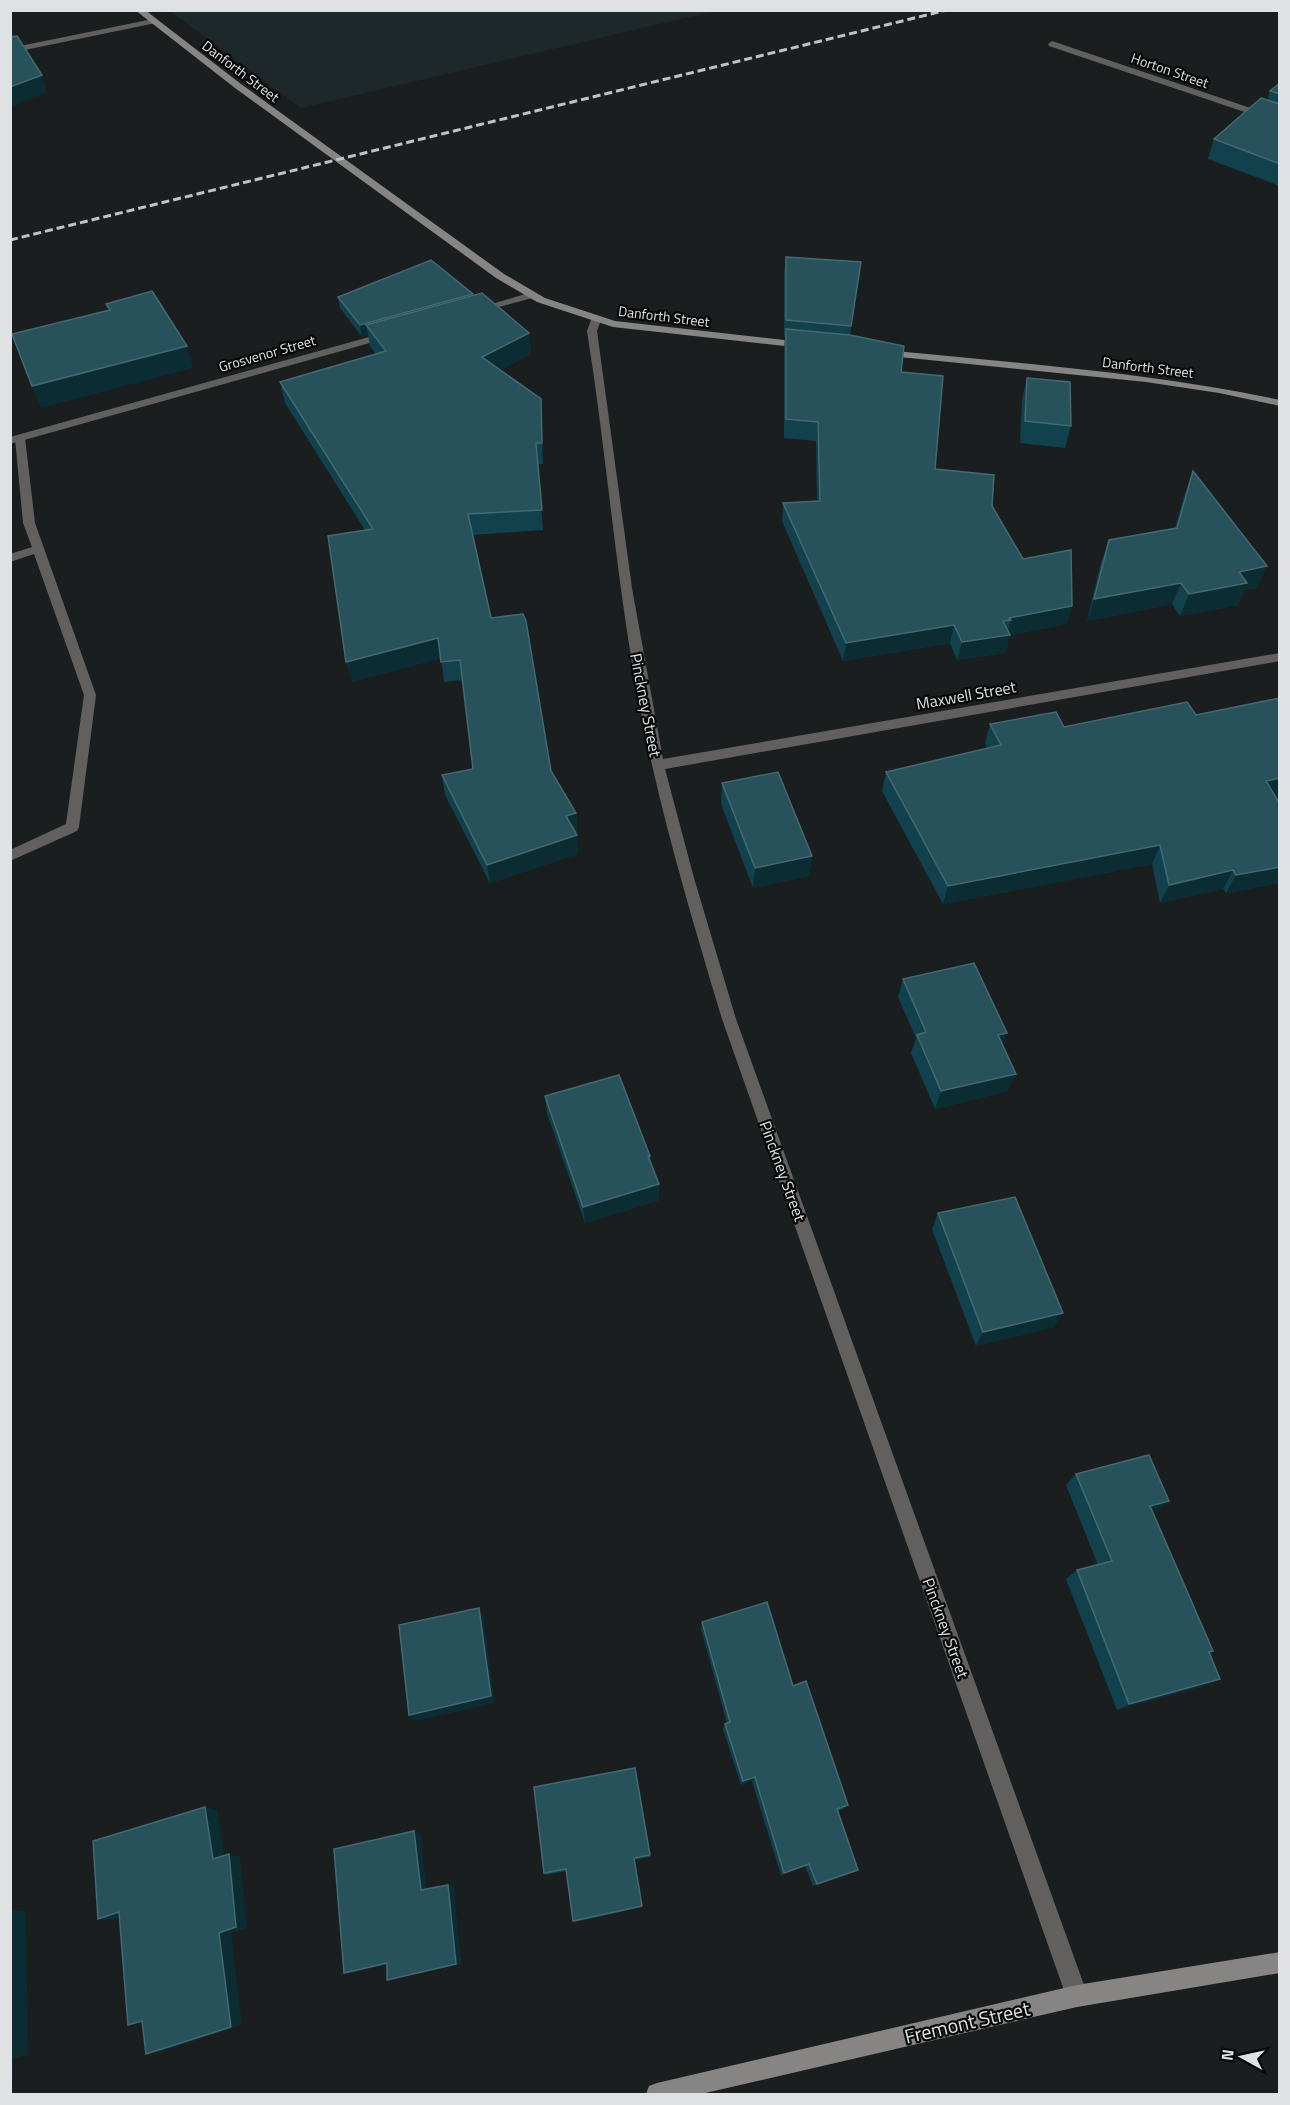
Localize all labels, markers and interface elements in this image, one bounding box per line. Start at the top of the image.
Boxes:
street label: Danforth Street [198,35,284,107]
street label: Horton Street [1128,47,1212,93]
street label: Danforth Street [617,300,711,332]
street label: Grosvenor Street [216,329,318,377]
street label: Danforth Street [1101,351,1195,383]
street label: Pinckney Street [624,651,668,759]
street label: Maxwell Street [914,674,1018,716]
street label: Pinckney Street [754,1117,812,1225]
street label: Pinckney Street [917,1574,975,1682]
street label: Fremont Street [901,1993,1033,2051]
north arrow [1212,2027,1272,2087]
text: N [1214,2048,1240,2062]

